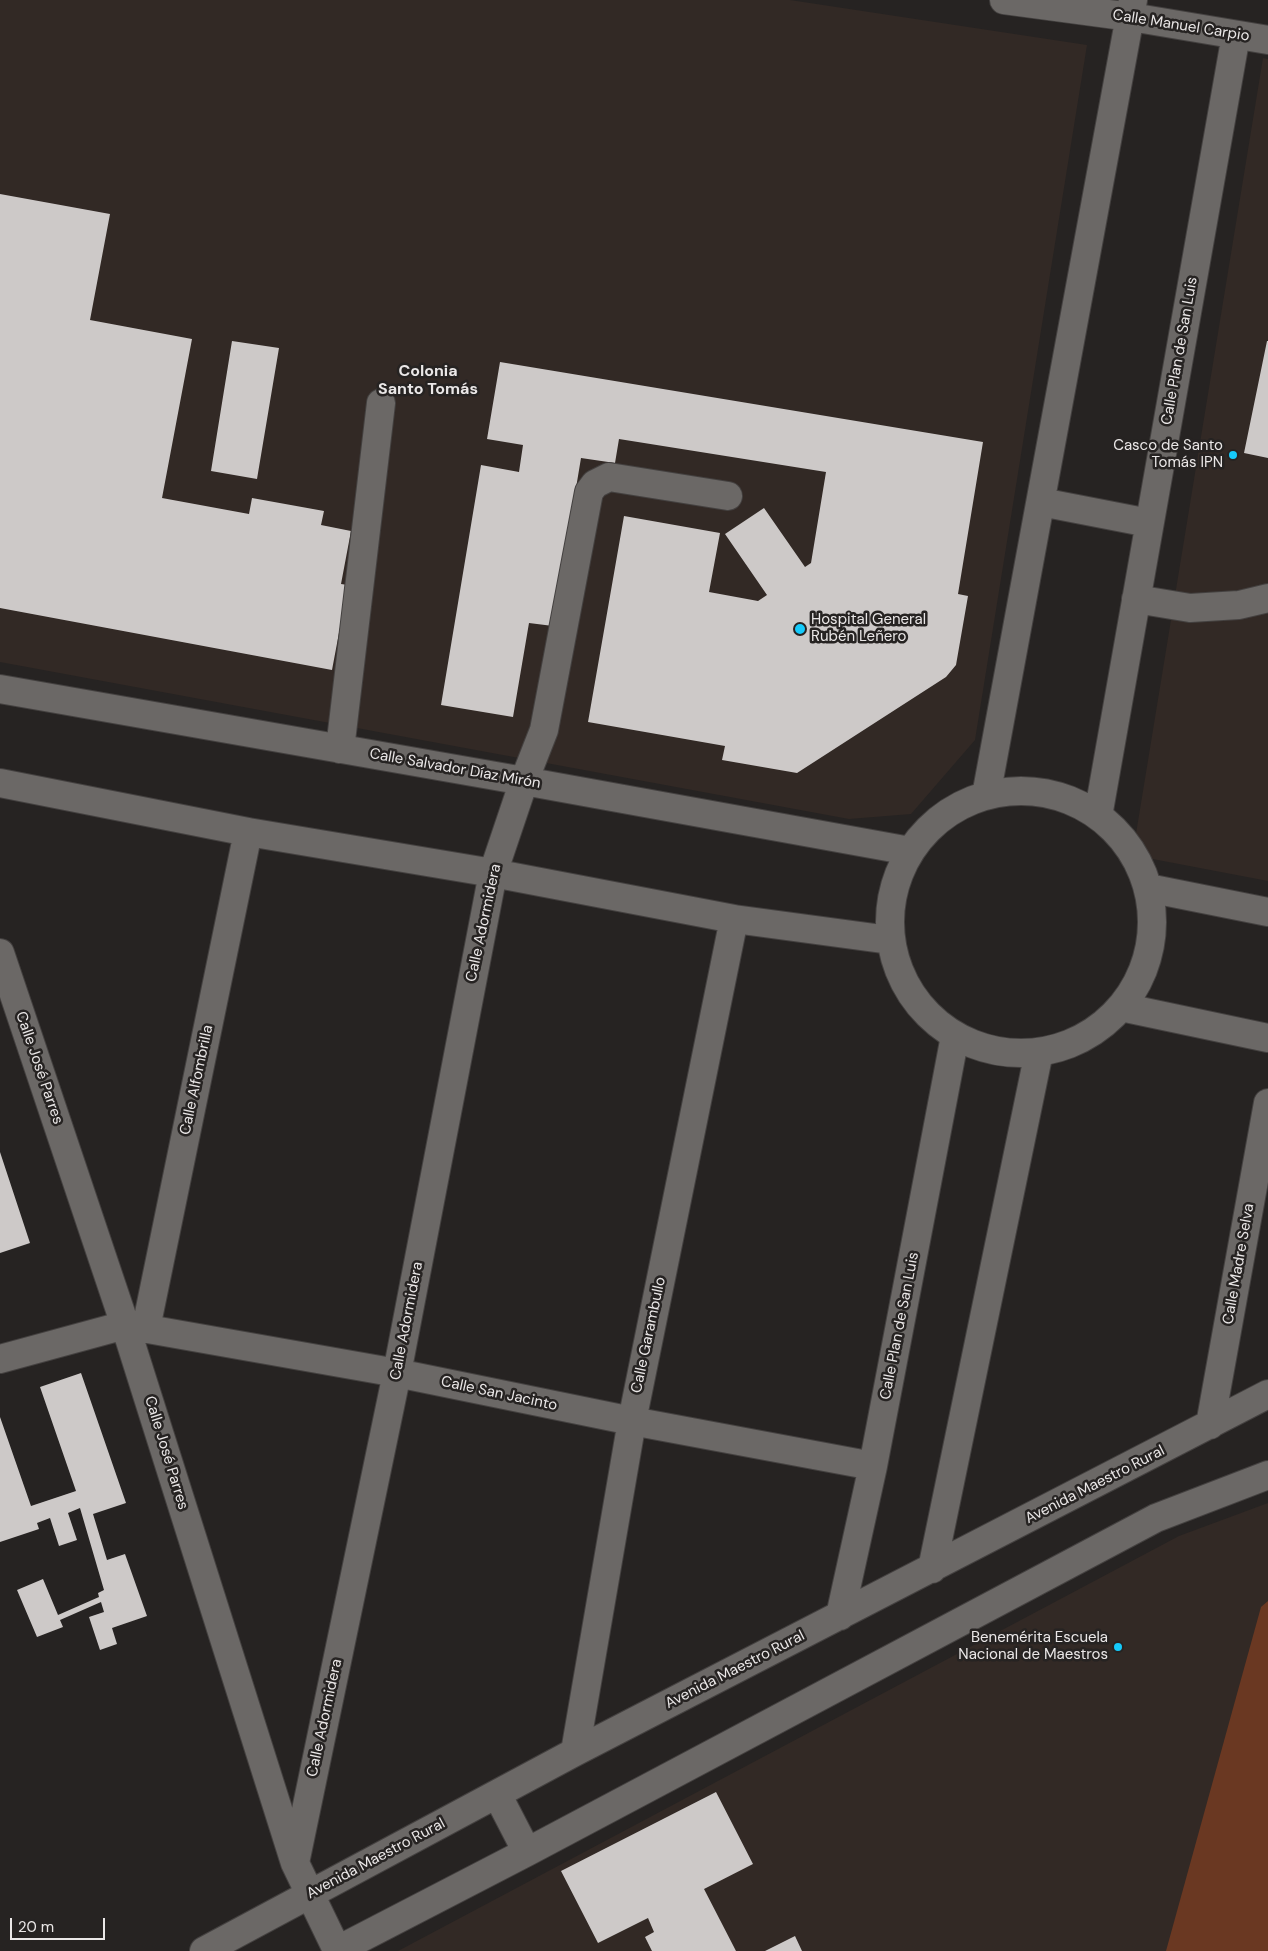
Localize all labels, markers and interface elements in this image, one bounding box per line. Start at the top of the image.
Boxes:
street label: Calle Manuel Carpio [1111,6,1251,46]
street label: Calle Plan de San Luis [1158,276,1202,426]
district label: Colonia Santo Tomás [378,362,478,400]
place label: Casco de Santo Tomás IPN [1113,437,1223,472]
marker: Casco de Santo Tomás IPN [1227,449,1239,461]
place label: Hospital General Rubén Leñero [811,611,926,646]
marker: Hospital General Rubén Leñero [793,622,807,636]
street label: Calle Salvador Díaz Mirón [368,745,542,793]
street label: Calle Adormidera [463,862,505,984]
street label: Calle José Parres [11,1009,67,1127]
street label: Calle Alfombrilla [177,1023,217,1137]
street label: Calle Madre Selva [1220,1202,1258,1326]
street label: Calle Plan de San Luis [877,1251,923,1401]
street label: Calle Adormidera [387,1260,427,1382]
street label: Calle Garambullo [628,1275,670,1395]
street label: Calle San Jacinto [439,1373,559,1415]
street label: Calle José Parres [140,1394,192,1512]
street label: Avenida Maestro Rural [1022,1442,1168,1528]
street label: Avenida Maestro Rural [662,1627,808,1713]
place label: Benemérita Escuela Nacional de Maestros [958,1629,1108,1664]
marker: Benemérita Escuela Nacional de Maestros [1112,1641,1124,1653]
street label: Calle Adormidera [304,1657,346,1779]
street label: Avenida Maestro Rural [304,1815,448,1903]
scale bar [12,1908,108,1940]
text: 20 m [18,1917,54,1937]

